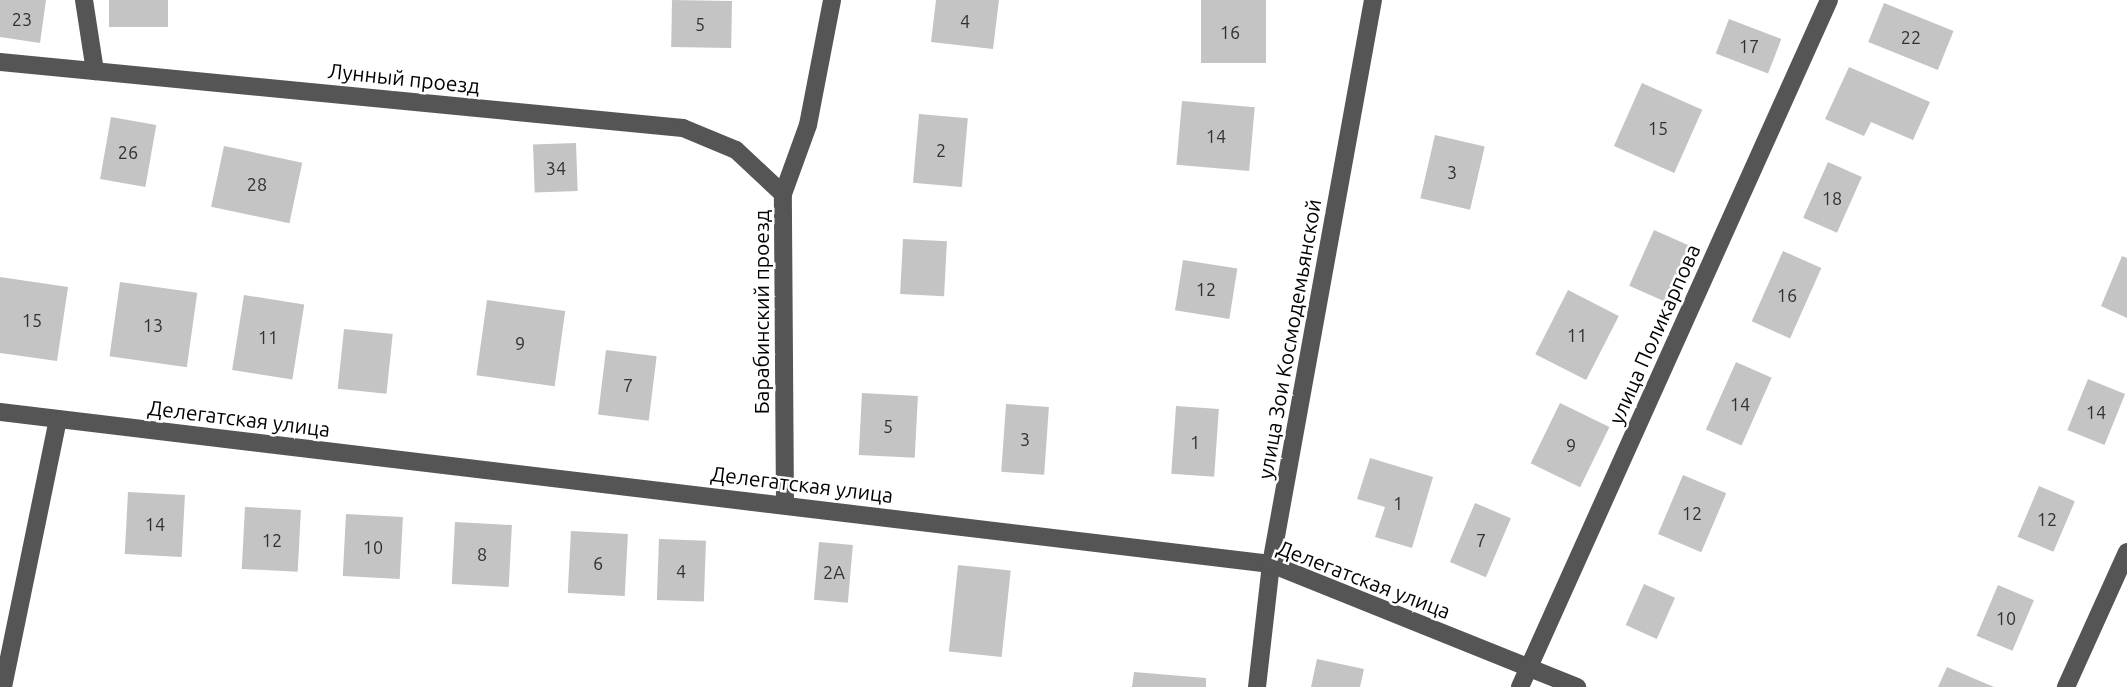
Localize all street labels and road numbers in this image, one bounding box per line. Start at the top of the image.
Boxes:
street label: Лунный проезд [327,57,481,99]
street label: улица Зои Космодемьянской [1252,197,1326,481]
street label: Барабинский проезд [748,210,774,414]
street label: улица Поликарпова [1603,240,1705,428]
street label: Делегатская улица [146,394,332,442]
street label: Делегатская улица [709,460,895,508]
street label: Делегатская улица [1274,534,1454,624]

